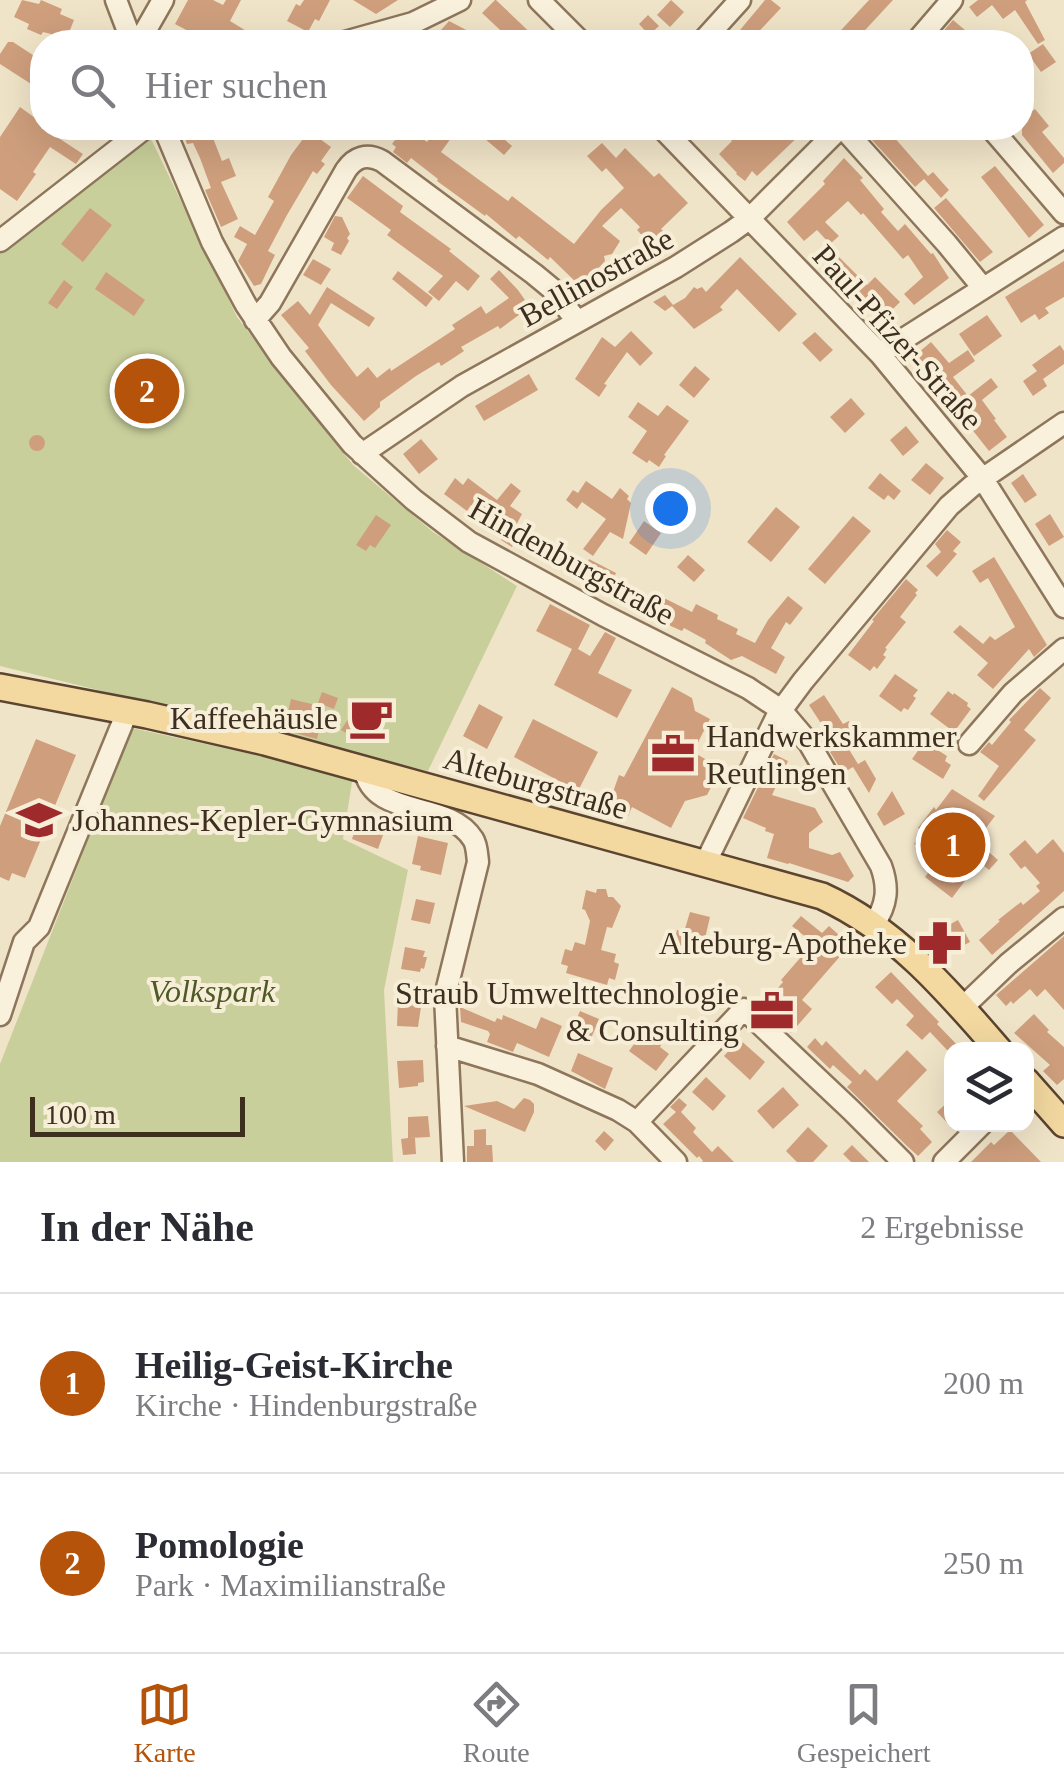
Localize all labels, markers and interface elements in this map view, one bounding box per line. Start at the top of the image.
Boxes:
search box [30,30,1034,140]
icon: search [65,58,120,113]
text: Hier suchen [145,64,328,106]
street label: Bellinostraße [513,220,679,334]
street label: Paul-Pfizer-Straße [806,237,990,437]
pin: 2 [114,354,180,428]
your location [645,483,696,534]
street label: Hindenburgstraße [463,490,681,632]
cafe icon: Kaffeehäusle [347,694,395,742]
place label: Kaffeehäusle [170,700,338,736]
place label: Handwerkskammer Reutlingen [706,718,957,791]
office icon: Handwerkskammer Reutlingen [649,730,697,778]
street label: Alteburgstraße [440,740,632,826]
school or university icon: Johannes-Kepler-Gymnasium [15,796,63,844]
place label: Johannes-Kepler-Gymnasium [72,802,454,838]
pin: 1 [920,808,986,882]
pharmacy icon: Alteburg-Apotheke [916,919,964,967]
place label: Alteburg-Apotheke [659,925,907,961]
park label: Volkspark [149,973,276,1009]
place label: Straub Umwelttechnologie & Consulting [395,975,739,1048]
office icon: Straub Umwelttechnologie & Consulting [748,987,796,1035]
map controls [944,1042,1034,1132]
button: layers [944,1042,1034,1132]
scale bar [30,1092,245,1136]
text: 100 m [45,1099,116,1130]
text: In der Nähe [40,1204,254,1250]
text: 2 Ergebnisse [860,1209,1024,1245]
text: Heilig-Geist-Kirche [135,1344,453,1386]
text: 1 [65,1365,81,1401]
text: 200 m [943,1365,1024,1401]
text: Kirche · Hindenburgstraße [135,1387,477,1423]
text: Pomologie [135,1524,304,1566]
text: 2 [65,1545,81,1581]
text: 250 m [943,1545,1024,1581]
text: Park · Maximilianstraße [135,1567,446,1603]
tab: Karte [134,1677,196,1769]
tab: Route [463,1677,530,1769]
tab: Gespeichert [797,1677,930,1769]

